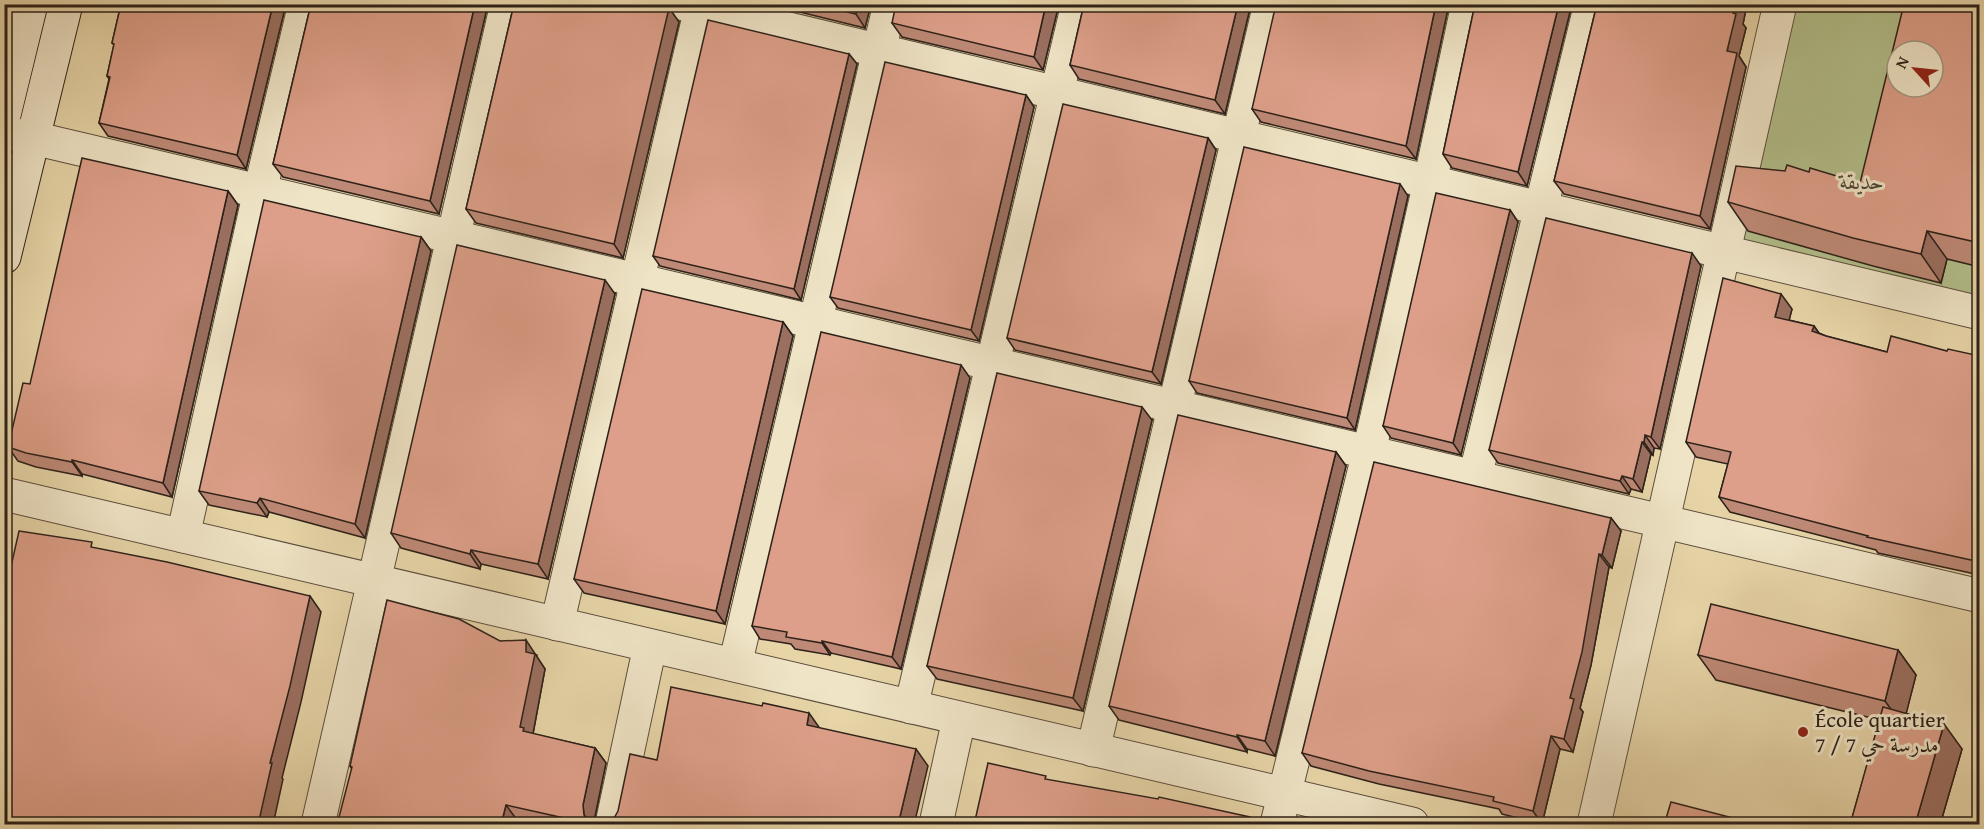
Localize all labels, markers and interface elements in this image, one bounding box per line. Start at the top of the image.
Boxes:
north arrow [1885,39,1945,99]
text: N [1889,52,1915,72]
park label: حديقة [1838,165,1884,197]
place label: École quartier 7 / مدرسة حي 7 [1815,703,1945,763]
marker: École quartier 7 / مدرسة حي 7 [1796,725,1810,739]

